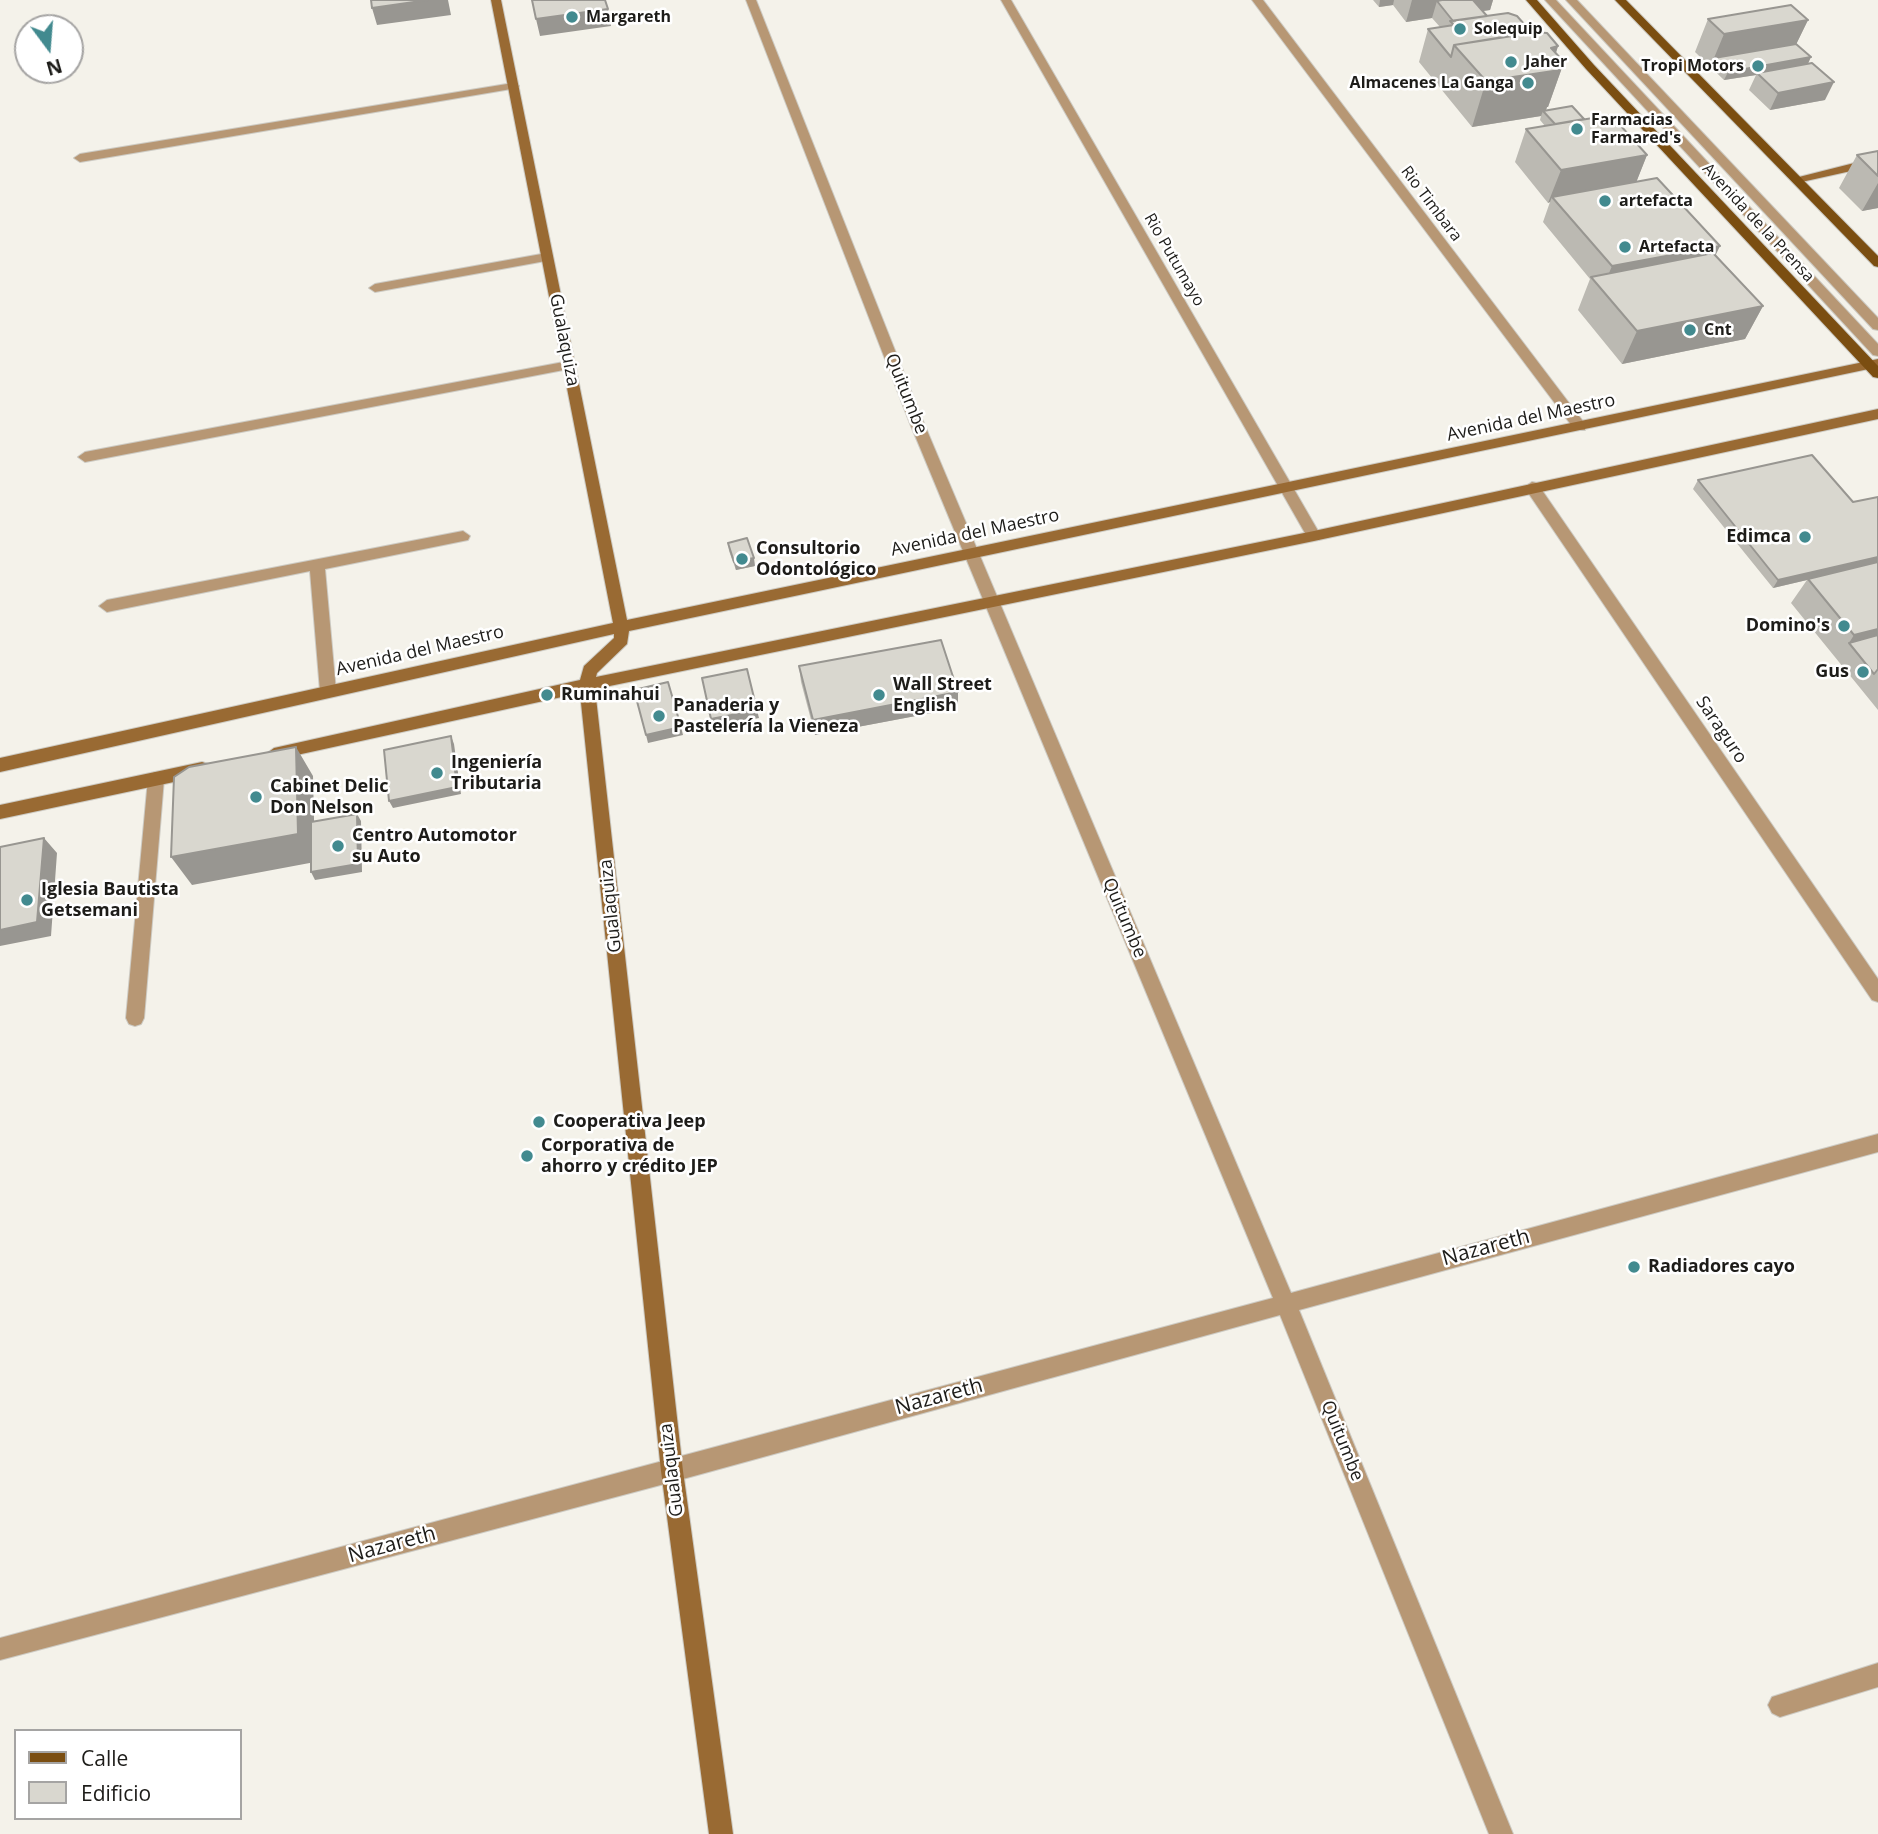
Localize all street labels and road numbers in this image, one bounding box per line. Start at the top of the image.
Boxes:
street label: Avenida de la Prensa [1698,160,1818,286]
street label: Rio Timbara [1396,162,1466,246]
street label: Rio Putumayo [1140,210,1208,310]
street label: Gualaquiza [544,292,584,388]
street label: Quitumbe [880,351,932,437]
street label: Avenida del Maestro [1445,390,1617,446]
street label: Avenida del Maestro [889,505,1061,561]
street label: Avenida del Maestro [334,621,506,681]
street label: Saraguro [1691,692,1751,768]
street label: Gualaquiza [595,858,627,954]
street label: Quitumbe [1097,875,1151,961]
street label: Nazareth [1439,1224,1533,1272]
street label: Nazareth [892,1373,986,1421]
street label: Quitumbe [1316,1398,1368,1484]
street label: Gualaquiza [656,1422,688,1518]
street label: Nazareth [345,1521,439,1569]

